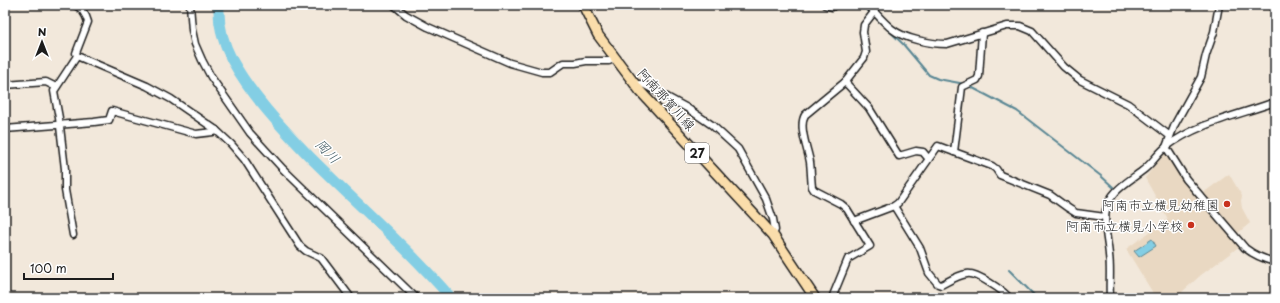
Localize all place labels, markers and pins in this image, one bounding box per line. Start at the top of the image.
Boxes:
place label: 阿南市立横見幼稚園 [1102,195,1219,214]
marker: 阿南市立横見幼稚園 [1222,199,1232,209]
place label: 阿南市立横見小学校 [1066,216,1183,235]
marker: 阿南市立横見小学校 [1186,220,1196,230]

